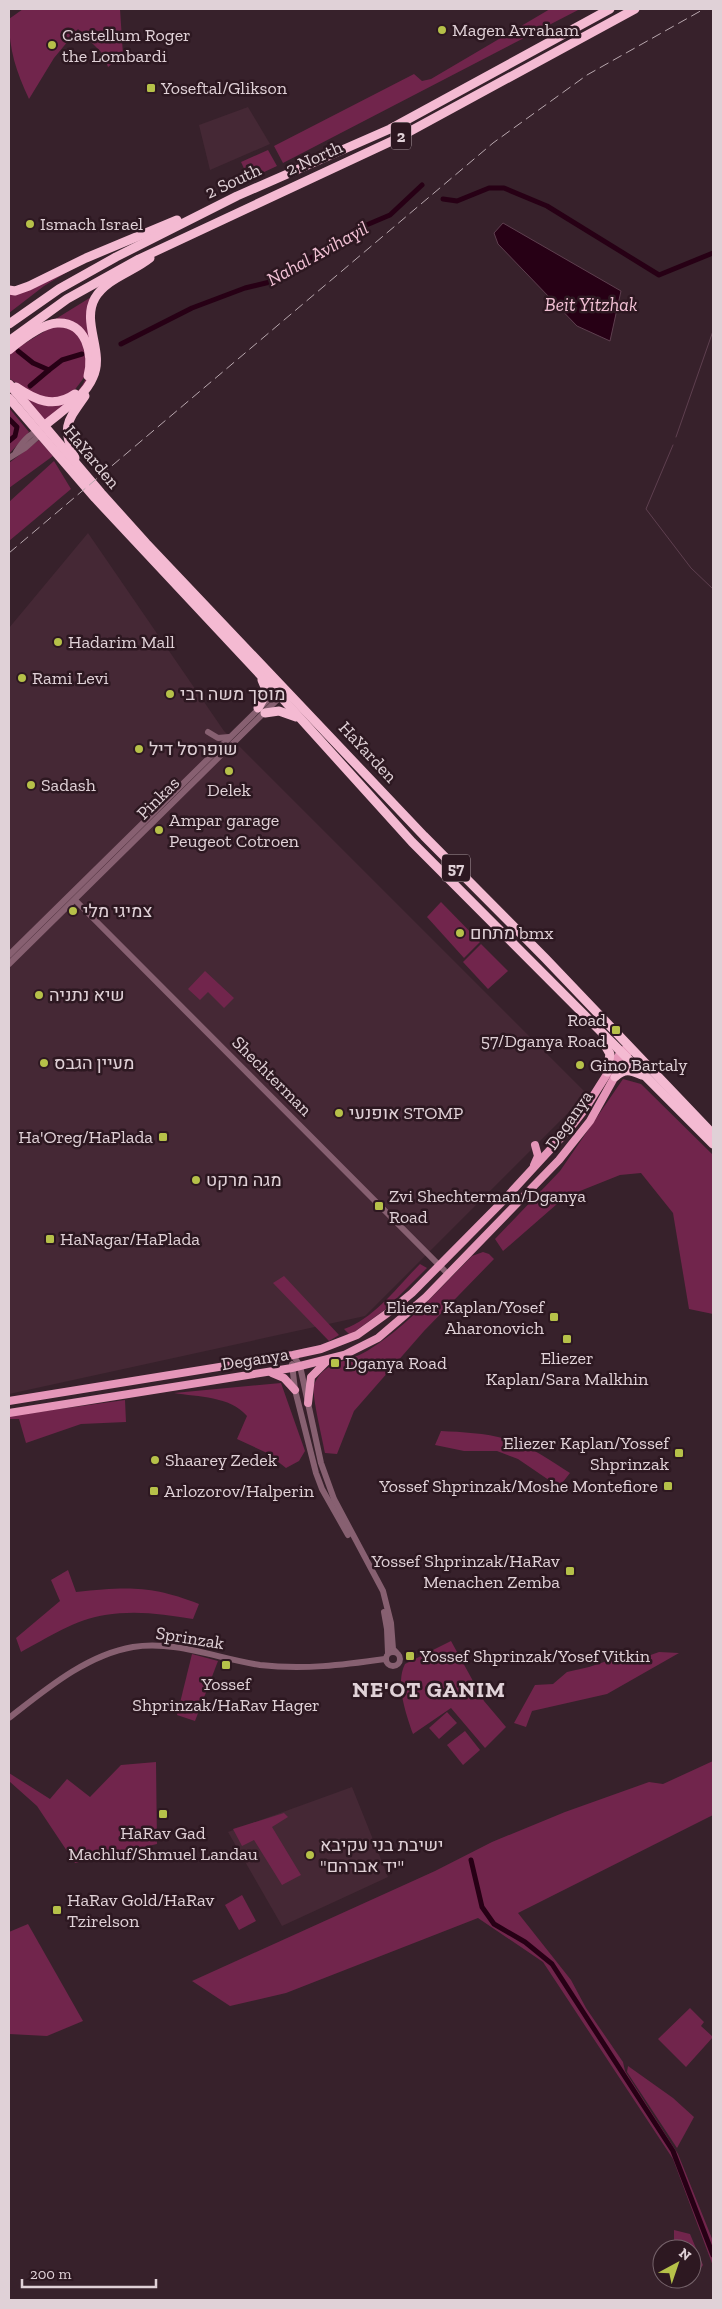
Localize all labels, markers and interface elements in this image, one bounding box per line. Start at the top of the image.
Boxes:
place label: Magen Avraham [452,19,580,41]
place label: Castellum Roger the Lombardi [62,24,191,67]
marker: Magen Avraham [436,24,448,36]
marker: Castellum Roger the Lombardi [46,39,58,51]
place label: Yoseftal/Glikson [160,77,288,99]
marker: Yoseftal/Glikson [145,82,157,94]
road number: 2 [391,122,411,150]
street label: 2 North [282,136,346,180]
street label: 2 South [202,159,264,203]
place label: Ismach Israel [40,213,143,235]
water label: Nahal Avihayil [262,216,372,291]
marker: Ismach Israel [24,218,36,230]
water label: Beit Yitzhak [545,293,637,316]
street label: HaYarden [59,421,125,494]
place label: Hadarim Mall [68,631,175,653]
marker: Hadarim Mall [52,636,64,648]
place label: Rami Levi [32,667,109,689]
marker: Rami Levi [16,672,28,684]
place label: מוסך משה רבי [180,683,285,705]
marker: מוסך משה רבי [164,688,176,700]
street label: HaYarden [334,717,402,788]
place label: שופרסל דיל [149,738,238,760]
marker: שופרסל דיל [133,743,145,755]
marker: Delek [223,765,235,777]
street label: Pinkas [132,772,184,824]
place label: Sadash [41,774,96,796]
marker: Sadash [25,779,37,791]
place label: Delek [207,779,252,801]
place label: Ampar garage Peugeot Cotroen [169,809,300,852]
marker: Ampar garage Peugeot Cotroen [153,824,165,836]
road number: 57 [442,854,470,881]
place label: צמיגי מלי [83,900,152,922]
marker: צמיגי מלי [67,905,79,917]
place label: מתחם bmx [470,922,554,944]
marker: מתחם bmx [454,927,466,939]
place label: שיא נתניה [49,984,125,1006]
marker: שיא נתניה [33,989,45,1001]
place label: Road 57/Dganya Road [481,1009,606,1052]
marker: Road 57/Dganya Road [610,1024,622,1036]
street label: Shechterman [228,1032,317,1121]
place label: מעיין הגבס [54,1052,134,1074]
place label: Gino Bartaly [590,1054,688,1076]
marker: מעיין הגבס [38,1057,50,1069]
marker: Gino Bartaly [574,1059,586,1071]
street label: Deganya [541,1086,598,1154]
place label: אופנעי STOMP [349,1102,463,1124]
marker: אופנעי STOMP [333,1107,345,1119]
place label: Ha'Oreg/HaPlada [18,1126,153,1148]
marker: Ha'Oreg/HaPlada [157,1131,169,1143]
place label: מגה מרקט [206,1169,282,1191]
marker: מגה מרקט [190,1174,202,1186]
place label: Zvi Shechterman/Dganya Road [389,1185,586,1228]
marker: Zvi Shechterman/Dganya Road [373,1200,385,1212]
place label: HaNagar/HaPlada [60,1228,200,1250]
marker: HaNagar/HaPlada [44,1233,56,1245]
place label: Eliezer Kaplan/Yosef Aharonovich [386,1296,545,1339]
marker: Eliezer Kaplan/Yosef Aharonovich [548,1311,560,1323]
marker: Eliezer Kaplan/Sara Malkhin [561,1333,573,1345]
street label: Deganya [220,1343,290,1375]
place label: Eliezer Kaplan/Sara Malkhin [486,1347,649,1390]
place label: Dganya Road [345,1352,447,1374]
marker: Dganya Road [329,1357,341,1369]
place label: Eliezer Kaplan/Yossef Shprinzak [503,1432,670,1475]
marker: Eliezer Kaplan/Yossef Shprinzak [673,1447,685,1459]
place label: Shaarey Zedek [165,1449,278,1471]
marker: Shaarey Zedek [149,1454,161,1466]
place label: Yossef Shprinzak/Moshe Montefiore [378,1475,658,1497]
place label: Arlozorov/Halperin [164,1480,315,1502]
marker: Yossef Shprinzak/Moshe Montefiore [662,1480,674,1492]
marker: Arlozorov/Halperin [148,1485,160,1497]
place label: Yossef Shprinzak/HaRav Menachen Zemba [370,1550,560,1593]
marker: Yossef Shprinzak/HaRav Menachen Zemba [564,1565,576,1577]
street label: Sprinzak [154,1622,226,1654]
place label: Yossef Shprinzak/Yosef Vitkin [419,1645,651,1667]
marker: Yossef Shprinzak/Yosef Vitkin [404,1650,416,1662]
marker: Yossef Shprinzak/HaRav Hager [220,1659,232,1671]
place label: Yossef Shprinzak/HaRav Hager [132,1673,320,1716]
district label: NE'OT GANIM [352,1676,506,1703]
marker: HaRav Gad Machluf/Shmuel Landau [157,1808,169,1820]
place label: HaRav Gad Machluf/Shmuel Landau [68,1822,258,1865]
place label: ישיבת בני עקיבא "יד אברהם" [320,1834,444,1877]
marker: ישיבת בני עקיבא "יד אברהם" [304,1849,316,1861]
place label: HaRav Gold/HaRav Tzirelson [67,1889,214,1932]
marker: HaRav Gold/HaRav Tzirelson [51,1904,63,1916]
north arrow [652,2239,702,2289]
text: N [675,2244,695,2265]
scale bar [22,2256,156,2288]
text: 200 m [30,2265,71,2283]

